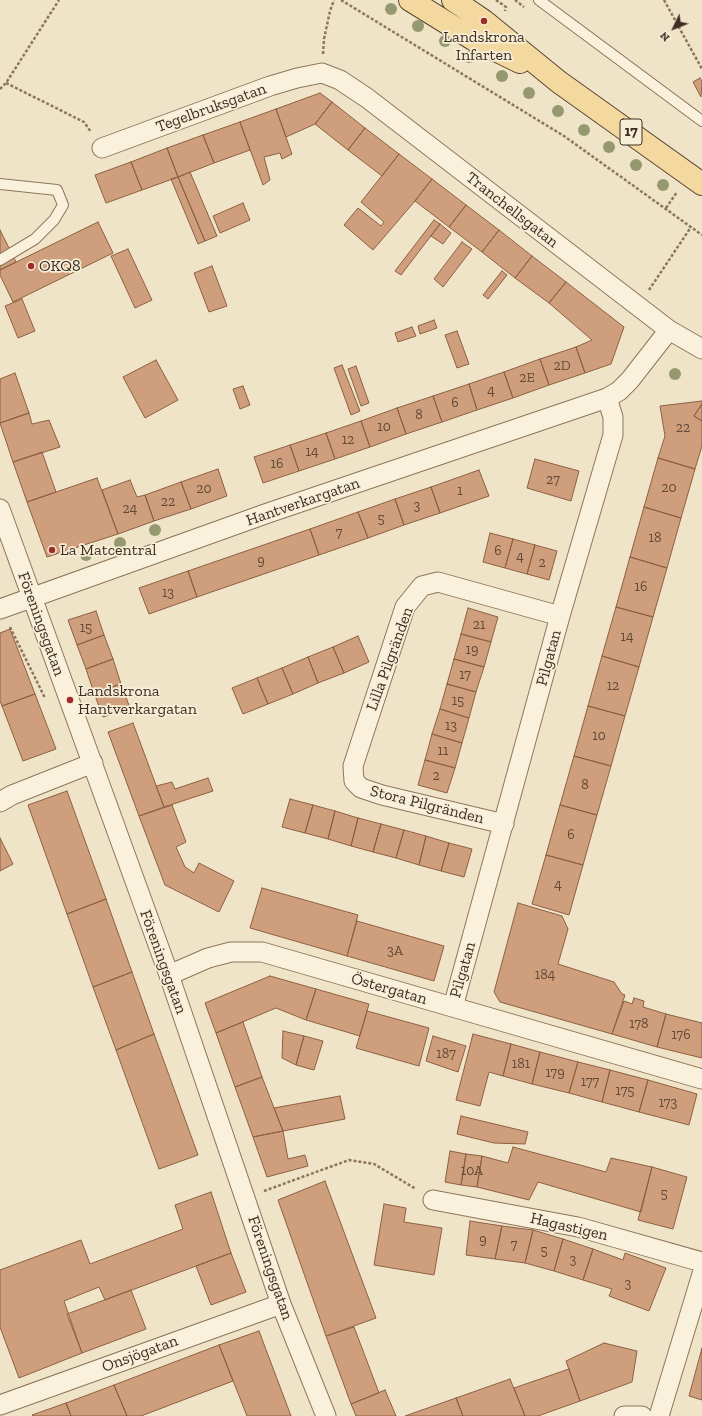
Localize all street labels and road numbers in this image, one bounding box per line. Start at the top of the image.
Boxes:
street label: Tegelbruksgatan [153,79,269,137]
road number: 17 [620,119,642,145]
street label: Tranchellsgatan [462,168,562,252]
street label: Hantverkargatan [244,474,362,530]
street label: Föreningsgatan [13,570,69,678]
street label: Lilla Pilgränden [362,605,418,713]
street label: Pilgatan [532,628,566,688]
street label: Stora Pilgränden [368,782,486,828]
street label: Föreningsgatan [135,908,191,1016]
street label: Pilgatan [446,940,480,1000]
street label: Östergatan [349,969,429,1009]
street label: Hagastigen [528,1209,610,1245]
street label: Föreningsgatan [243,1213,297,1323]
street label: Onsjögatan [99,1331,181,1377]

